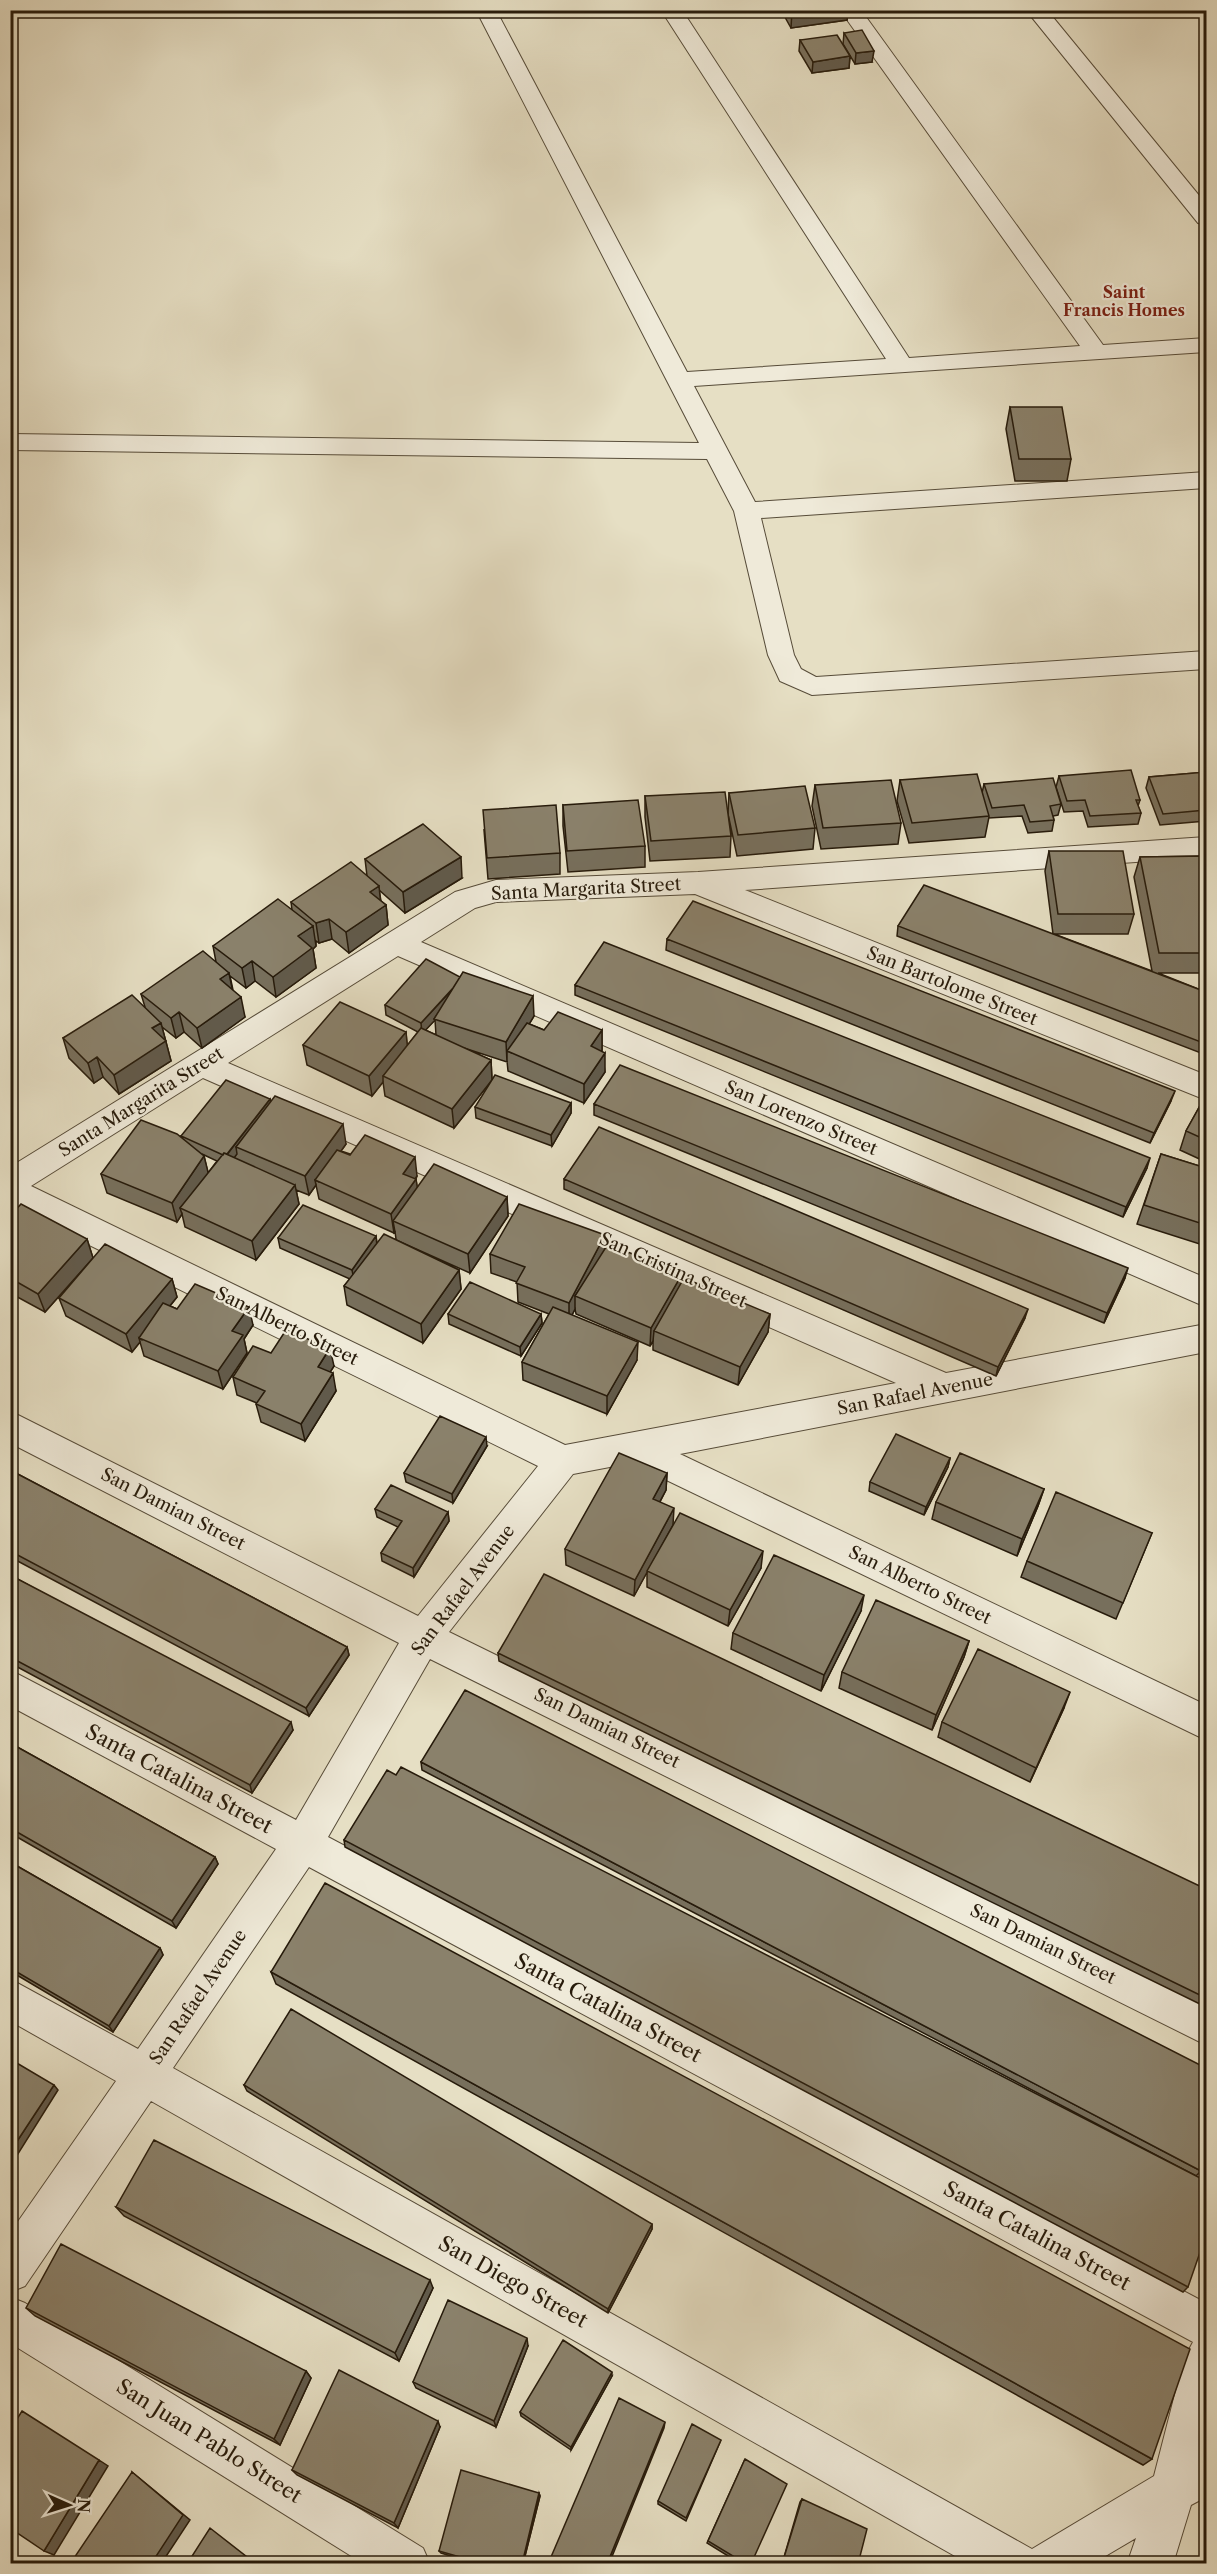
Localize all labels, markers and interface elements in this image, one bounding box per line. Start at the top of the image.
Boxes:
district label: Saint Francis Homes [1063,282,1185,320]
street label: Santa Margarita Street [490,873,682,905]
street label: San Bartolome Street [863,942,1041,1031]
street label: Santa Margarita Street [54,1042,228,1162]
street label: San Lorenzo Street [721,1076,881,1160]
street label: San Cristina Street [596,1228,751,1313]
street label: San Alberto Street [212,1282,362,1370]
street label: San Rafael Avenue [835,1368,995,1420]
street label: San Damian Street [97,1463,249,1555]
street label: San Rafael Avenue [407,1520,519,1660]
street label: San Alberto Street [845,1541,995,1629]
street label: San Damian Street [531,1683,684,1773]
street label: Santa Catalina Street [82,1719,277,1839]
street label: San Damian Street [967,1899,1120,1989]
street label: San Rafael Avenue [145,1925,251,2069]
street label: Santa Catalina Street [511,1948,706,2068]
street label: Santa Catalina Street [940,2176,1135,2296]
street label: San Diego Street [434,2230,593,2333]
street label: San Juan Pablo Street [112,2373,307,2508]
north arrow [39,2475,99,2535]
text: N [74,2498,94,2513]

